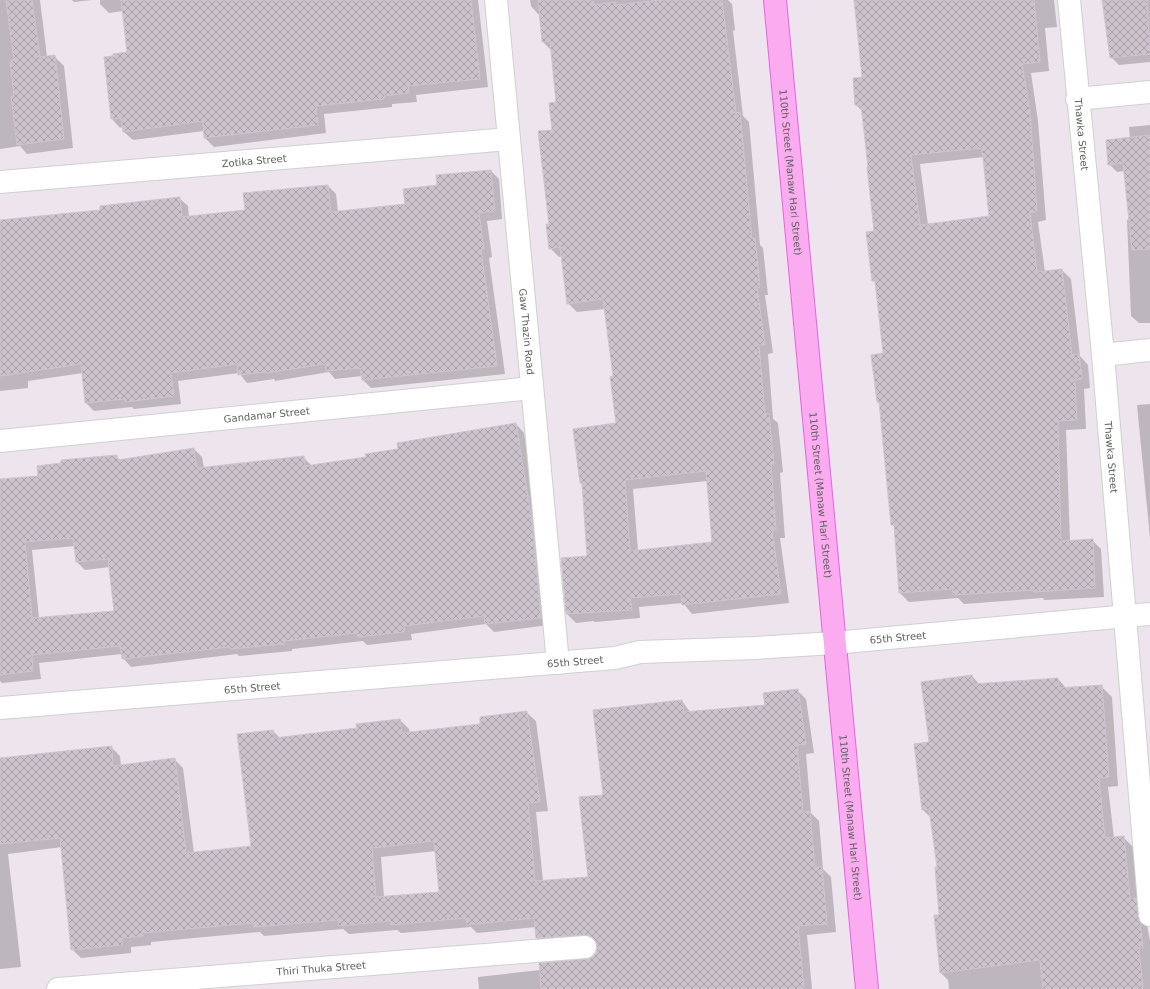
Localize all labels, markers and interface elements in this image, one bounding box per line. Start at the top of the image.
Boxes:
street label: 110th Street (Manaw Hari Street) [777,89,804,256]
street label: Thawka Street [1072,97,1090,171]
street label: Zotika Street [221,153,287,169]
street label: Gaw Thazin Road [517,288,536,375]
street label: Gandamar Street [223,405,310,425]
street label: 110th Street (Manaw Hari Street) [807,411,834,579]
street label: Thawka Street [1102,420,1120,494]
street label: 65th Street [869,630,927,646]
street label: 65th Street [546,654,604,670]
street label: 65th Street [224,680,281,696]
street label: 110th Street (Manaw Hari Street) [837,734,864,901]
street label: Thiri Thuka Street [275,959,366,978]

